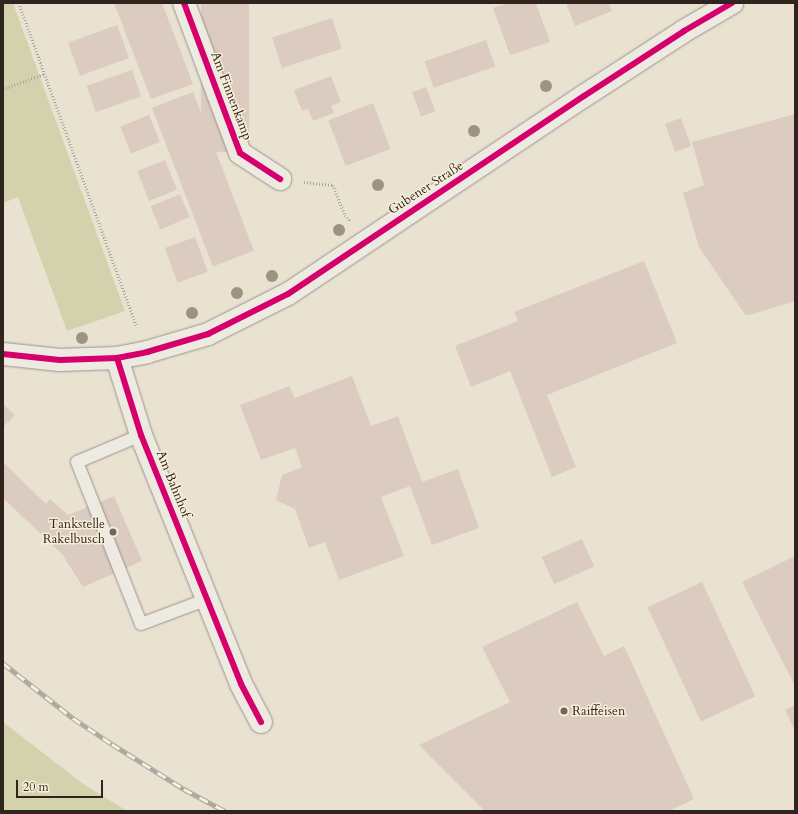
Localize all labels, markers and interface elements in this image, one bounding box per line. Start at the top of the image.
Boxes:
street label: Am Finnenkamp [207,50,255,142]
street label: Gubener Straße [385,158,467,218]
street label: Am Bahnhof [153,448,193,520]
place label: Tankstelle Rakelbusch [43,517,105,548]
marker: Tankstelle Rakelbusch [108,527,118,537]
place label: Raiffeisen [572,703,625,719]
marker: Raiffeisen [559,706,569,716]
scale bar [18,772,105,798]
text: 20 m [23,779,49,795]

